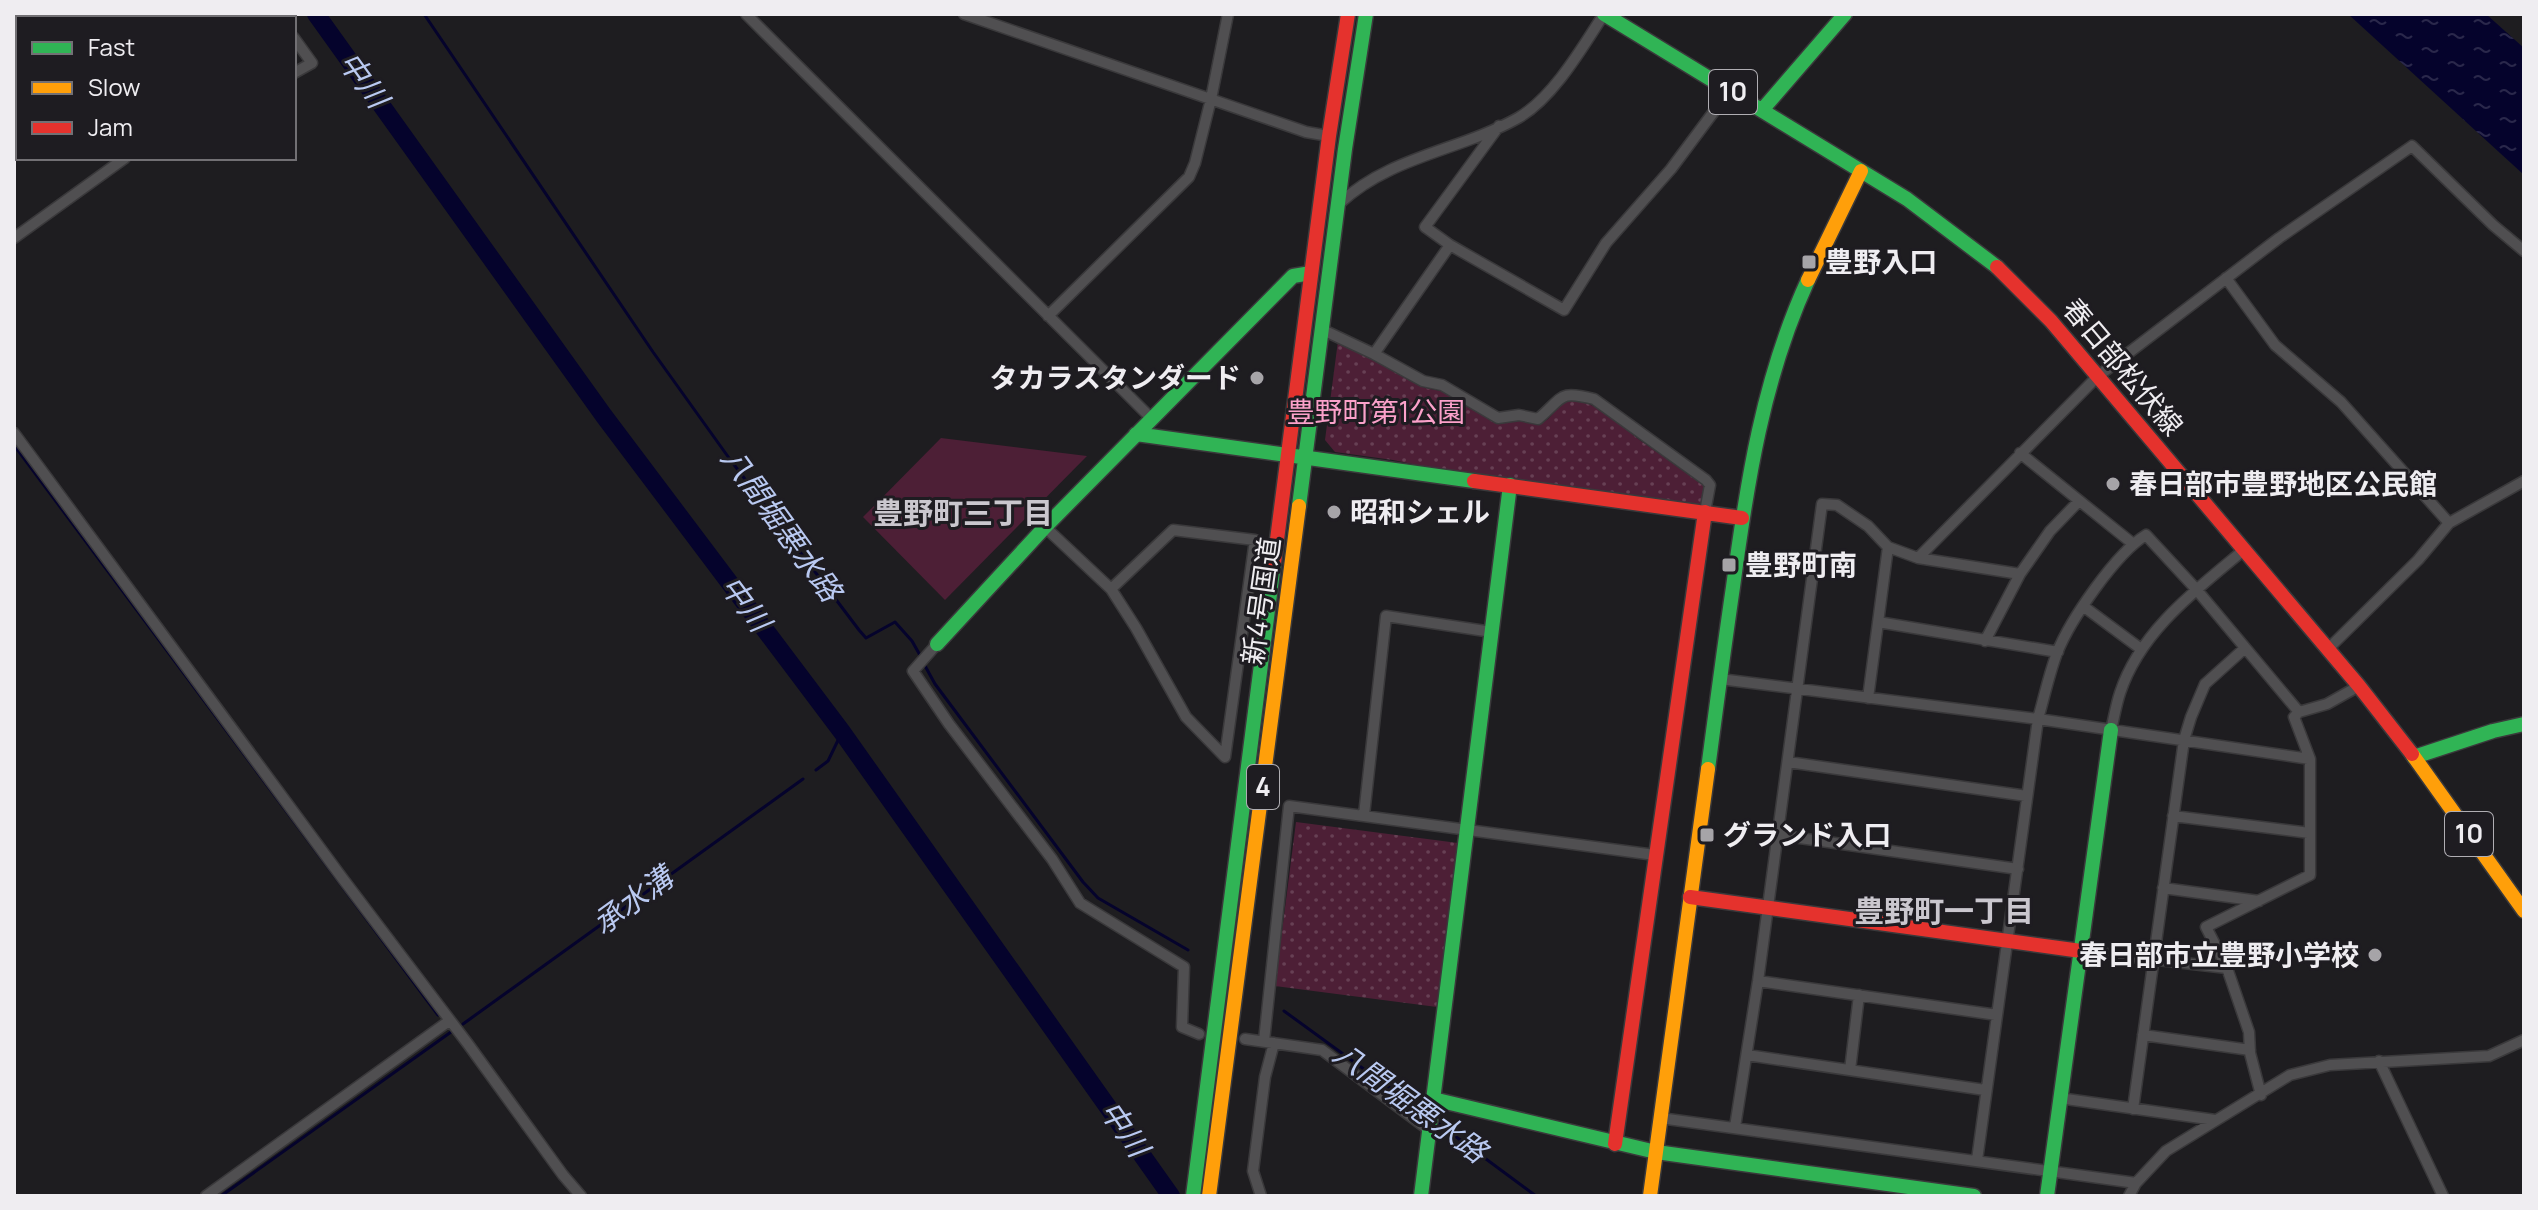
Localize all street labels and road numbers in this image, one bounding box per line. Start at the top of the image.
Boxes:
road number: 10 [1709,70,1757,114]
street label: 春日部松伏線 [2055,290,2192,443]
street label: 新4号国道 [1232,535,1288,667]
road number: 4 [1247,765,1279,809]
road number: 10 [2445,812,2493,856]

